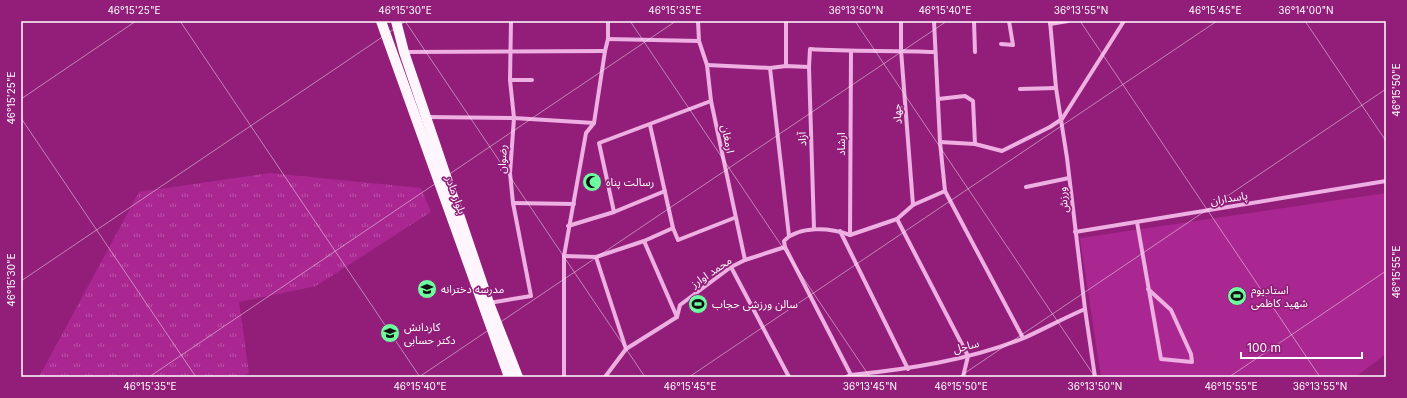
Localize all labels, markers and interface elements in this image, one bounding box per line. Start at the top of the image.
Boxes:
text: 46°15'25"E [107,4,161,16]
text: 46°15'30"E [378,4,432,16]
text: 46°15'35"E [648,4,702,16]
text: 36°13'50"N [829,4,883,16]
text: 46°15'40"E [918,4,972,16]
text: 36°13'55"N [1054,4,1108,16]
text: 46°15'45"E [1189,4,1241,16]
text: 36°14'00"N [1278,4,1334,16]
text: 46°15'50"E [1390,63,1402,117]
text: 46°15'25"E [5,71,17,125]
street label: جهاد [889,103,905,125]
street label: ارمغان [718,124,738,154]
street label: آزاد [795,131,809,146]
street label: ارشاد [834,132,848,156]
street label: رضوان [494,144,510,174]
mosque icon: رسالت پناه [581,171,603,193]
street label: بلوار مادر [442,173,469,216]
place label: رسالت پناه [606,175,654,190]
street label: ورزش [1055,186,1071,214]
street label: پاسداران [1209,188,1249,209]
text: 46°15'55"E [1390,245,1402,299]
text: 46°15'30"E [5,253,17,307]
street label: محمد اوارز [687,253,734,291]
school or university icon: مدرسه دخترانه [416,278,438,300]
place label: مدرسه دخترانه [441,282,504,296]
place label: استادیوم شهید کاظمی [1251,283,1308,310]
sports icon: استادیوم شهید کاظمی [1226,285,1248,307]
sports icon: سالن ورزشی حجاب [687,293,709,315]
place label: سالن ورزشی حجاب [712,297,798,311]
place label: کاردانش دکتر حسابی [404,320,455,347]
school or university icon: کاردانش دکتر حسابی [379,322,401,344]
scale bar [1241,334,1362,360]
street label: ساحل [951,336,981,356]
text: 100 m [1247,340,1281,355]
text: 46°15'35"E [123,380,177,392]
text: 46°15'40"E [393,380,447,392]
text: 46°15'45"E [664,380,716,392]
text: 36°13'45"N [843,380,897,392]
text: 46°15'50"E [934,380,988,392]
text: 36°13'50"N [1068,380,1122,392]
text: 46°15'55"E [1204,380,1258,392]
text: 36°13'55"N [1293,380,1347,392]

